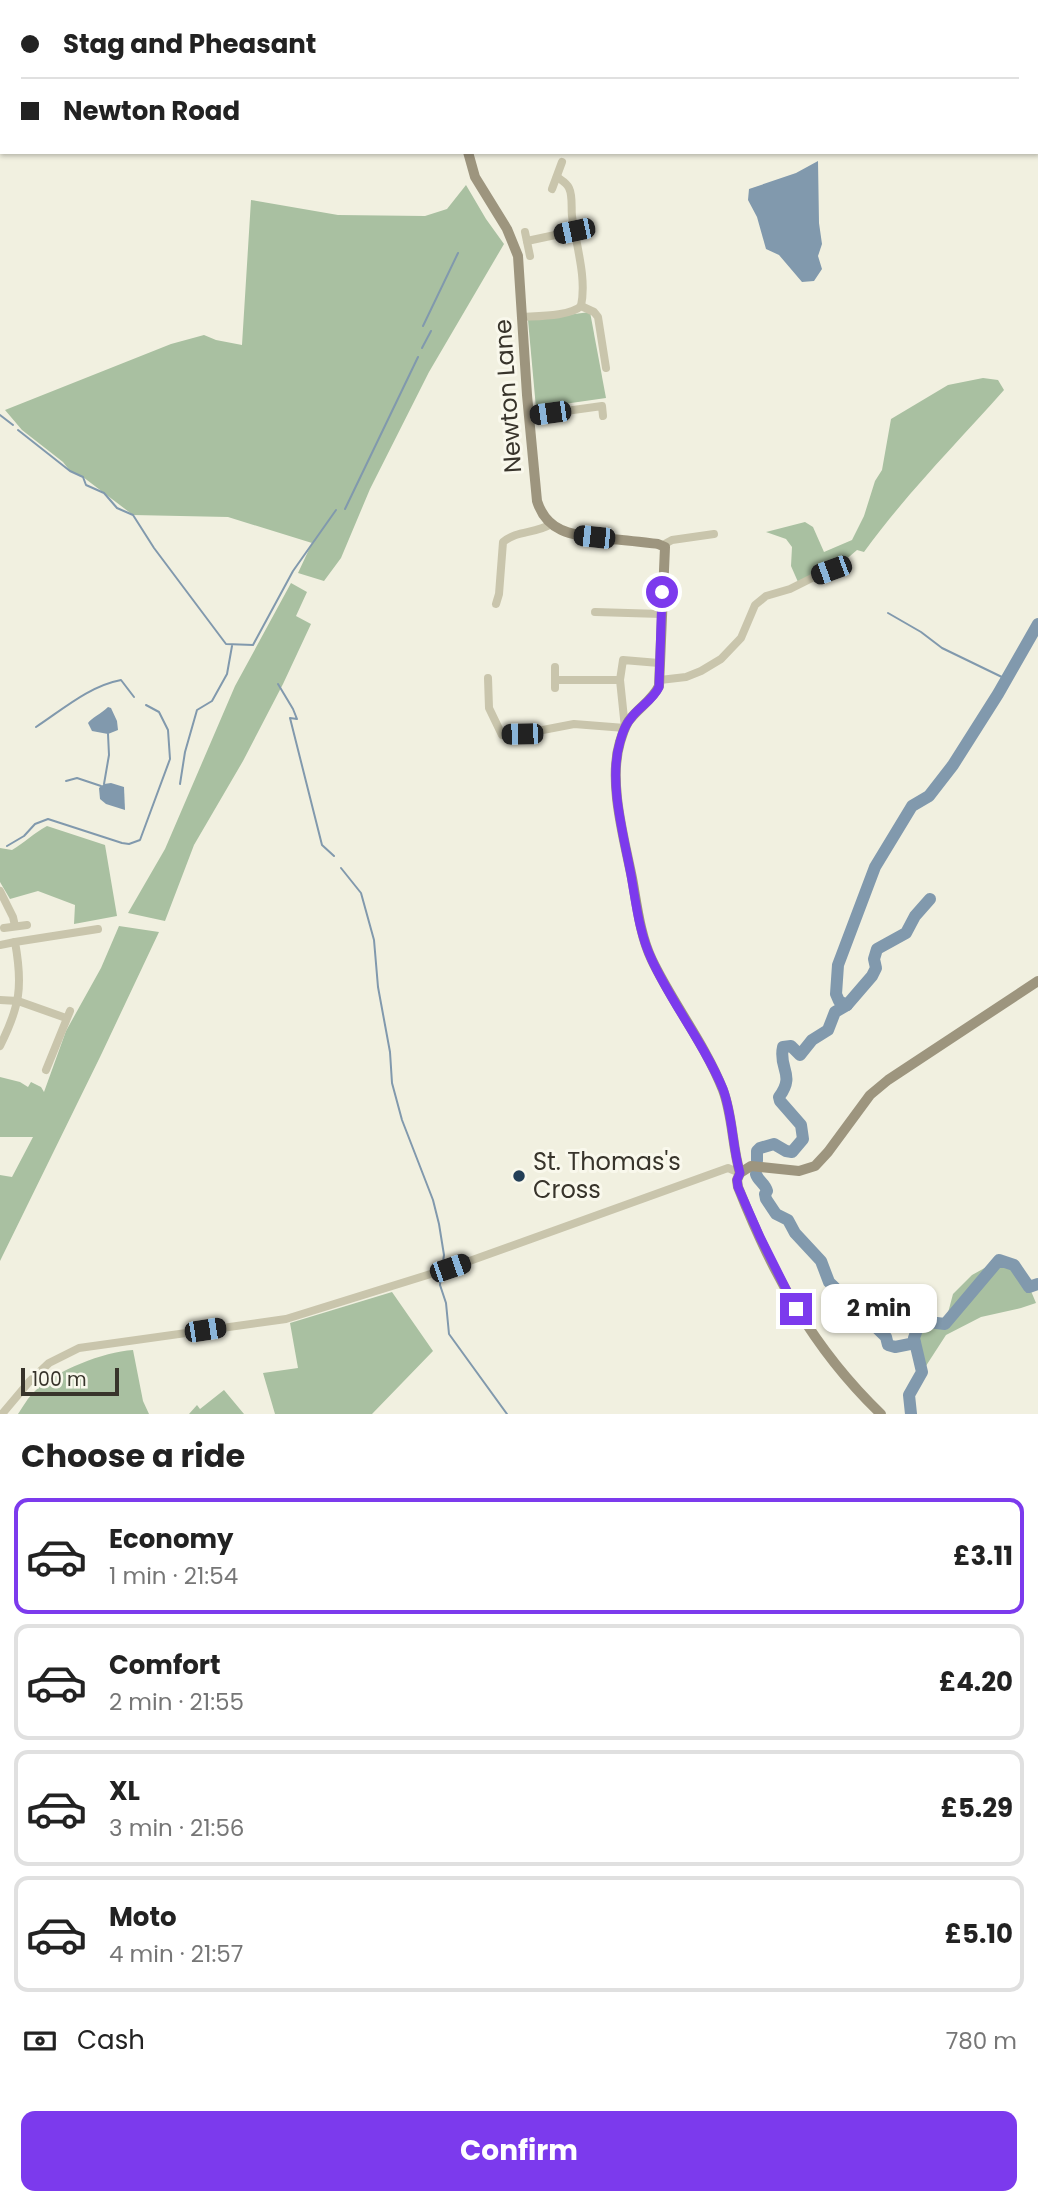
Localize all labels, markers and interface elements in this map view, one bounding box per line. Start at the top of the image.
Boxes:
text: Stag and Pheasant [63,26,316,62]
text: Newton Road [63,93,240,129]
car [552,216,597,246]
street label: Newton Lane [486,318,529,474]
car [528,400,573,426]
car [573,524,616,550]
car [808,553,855,587]
route start [646,576,678,608]
car [501,723,544,745]
place label: St. Thomas's Cross [533,1145,681,1206]
marker: St. Thomas's Cross [511,1168,527,1184]
car [427,1251,474,1285]
callout: 2 min [820,1284,936,1334]
text: 2 min [847,1292,911,1324]
route end [780,1293,812,1325]
car [183,1316,228,1344]
scale bar [21,1365,119,1397]
text: 100 m [32,1366,87,1393]
text: Choose a ride [21,1433,245,1478]
text: Economy [109,1521,233,1557]
icon: car [25,1525,88,1588]
text: £3.11 [953,1538,1013,1574]
text: 1 min · 21:54 [109,1560,238,1592]
text: Comfort [109,1647,221,1683]
icon: car [25,1651,88,1714]
text: £4.20 [939,1664,1013,1700]
text: 2 min · 21:55 [109,1686,244,1718]
text: XL [109,1773,140,1809]
icon: car [25,1777,88,1840]
text: £5.29 [941,1790,1013,1826]
text: 3 min · 21:56 [109,1812,244,1844]
text: Moto [109,1899,177,1935]
icon: car [25,1903,88,1966]
text: £5.10 [945,1916,1013,1952]
text: 4 min · 21:57 [109,1938,243,1970]
icon: cash [21,2022,59,2060]
text: Cash [77,2022,145,2058]
text: 780 m [946,2025,1017,2057]
button: Confirm [21,2111,1017,2191]

